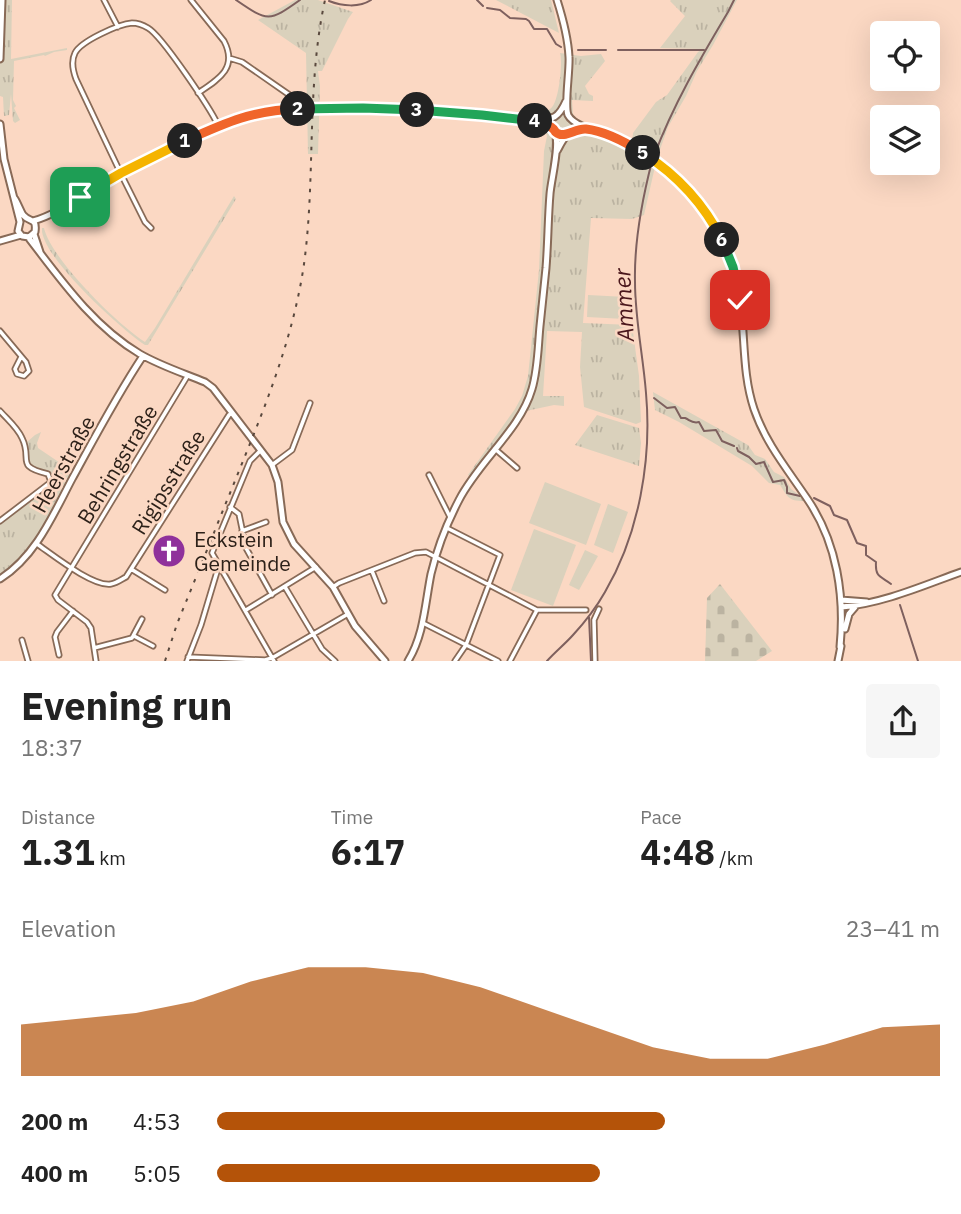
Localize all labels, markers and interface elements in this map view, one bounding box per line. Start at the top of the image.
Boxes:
map controls [870,21,940,175]
button: locate [870,21,940,91]
pin: 2 [280,92,316,126]
pin: 3 [400,92,434,128]
text: 2 [292,96,303,120]
text: 3 [411,97,422,121]
pin: 4 [518,104,552,138]
button: layers [870,105,940,175]
text: 4 [529,108,540,132]
pin: 1 [168,124,202,158]
text: 1 [179,128,190,152]
pin: 5 [626,136,660,170]
text: 5 [637,140,648,164]
pin [50,167,110,227]
icon: arrive [61,178,99,216]
pin: 6 [704,222,740,258]
text: 6 [716,227,727,251]
water label: Ammer [606,267,640,343]
pin [710,270,770,330]
icon: check [721,281,759,319]
street label: Behringstraße [70,399,164,529]
street label: Heerstraße [25,410,101,518]
street label: Rigipsstraße [125,424,211,540]
place label: Eckstein Gemeinde [194,525,291,577]
church icon: Eckstein Gemeinde [150,532,188,570]
text: Evening run [21,681,232,730]
button: share [866,684,940,758]
text: 18:37 [21,732,83,762]
text: Distance [21,805,95,829]
text: Time [331,805,373,829]
text: Pace [640,805,682,829]
text: 1.31 [21,829,95,875]
text: 6:17 [331,829,405,875]
text: 4:48 [640,829,715,875]
text: km [95,846,126,870]
text: /km [715,846,753,870]
text: Elevation [21,913,116,943]
text: 23–41 m [846,913,940,943]
text: 200 m [21,1106,88,1136]
text: 4:53 [133,1106,181,1136]
text: 400 m [21,1158,88,1188]
text: 5:05 [133,1158,181,1188]

